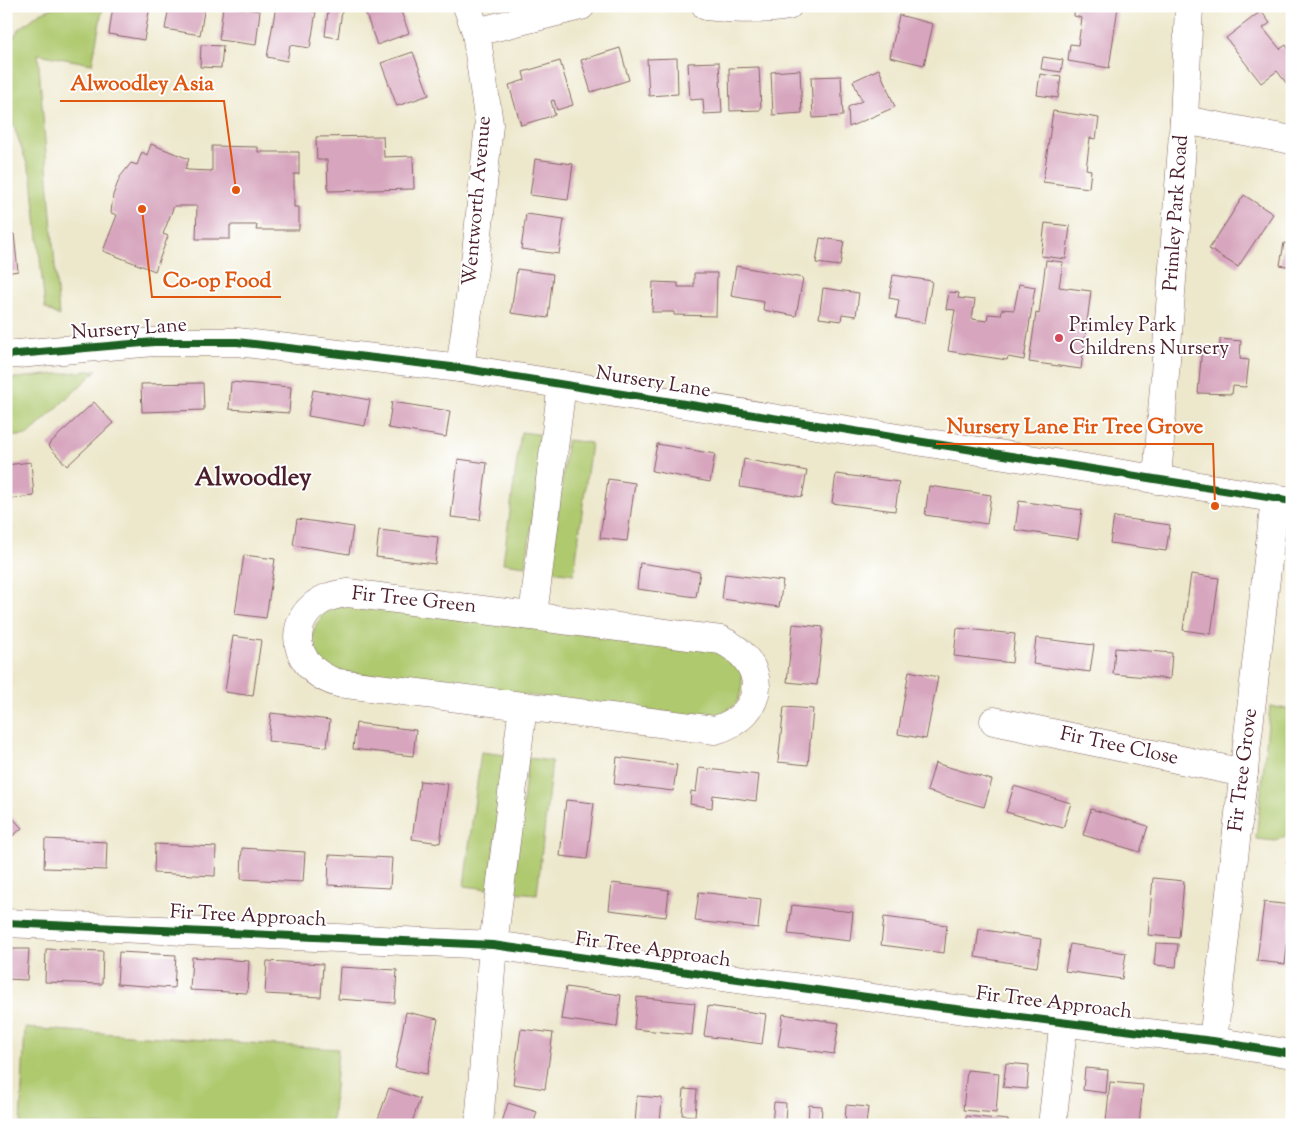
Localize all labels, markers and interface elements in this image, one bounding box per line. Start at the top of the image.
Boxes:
callout: Alwoodley Asia [60,65,224,101]
text: Alwoodley Asia [70,70,214,100]
street label: Wentworth Avenue [456,115,500,287]
street label: Primley Park Road [1157,134,1197,292]
callout: Co-op Food [152,261,281,297]
text: Co-op Food [163,267,271,297]
street label: Nursery Lane [70,311,188,349]
place label: Primley Park Childrens Nursery [1069,312,1229,364]
marker: Primley Park Childrens Nursery [1053,332,1065,344]
street label: Nursery Lane [593,360,713,406]
callout: Nursery Lane Fir Tree Grove [936,408,1213,444]
text: Nursery Lane Fir Tree Grove [947,413,1204,443]
district label: Alwoodley [195,461,312,497]
street label: Fir Tree Green [350,580,478,622]
street label: Fir Tree Grove [1222,707,1266,833]
street label: Fir Tree Close [1057,720,1181,774]
street label: Fir Tree Approach [169,898,327,936]
street label: Fir Tree Approach [573,926,733,976]
street label: Fir Tree Approach [974,980,1134,1028]

